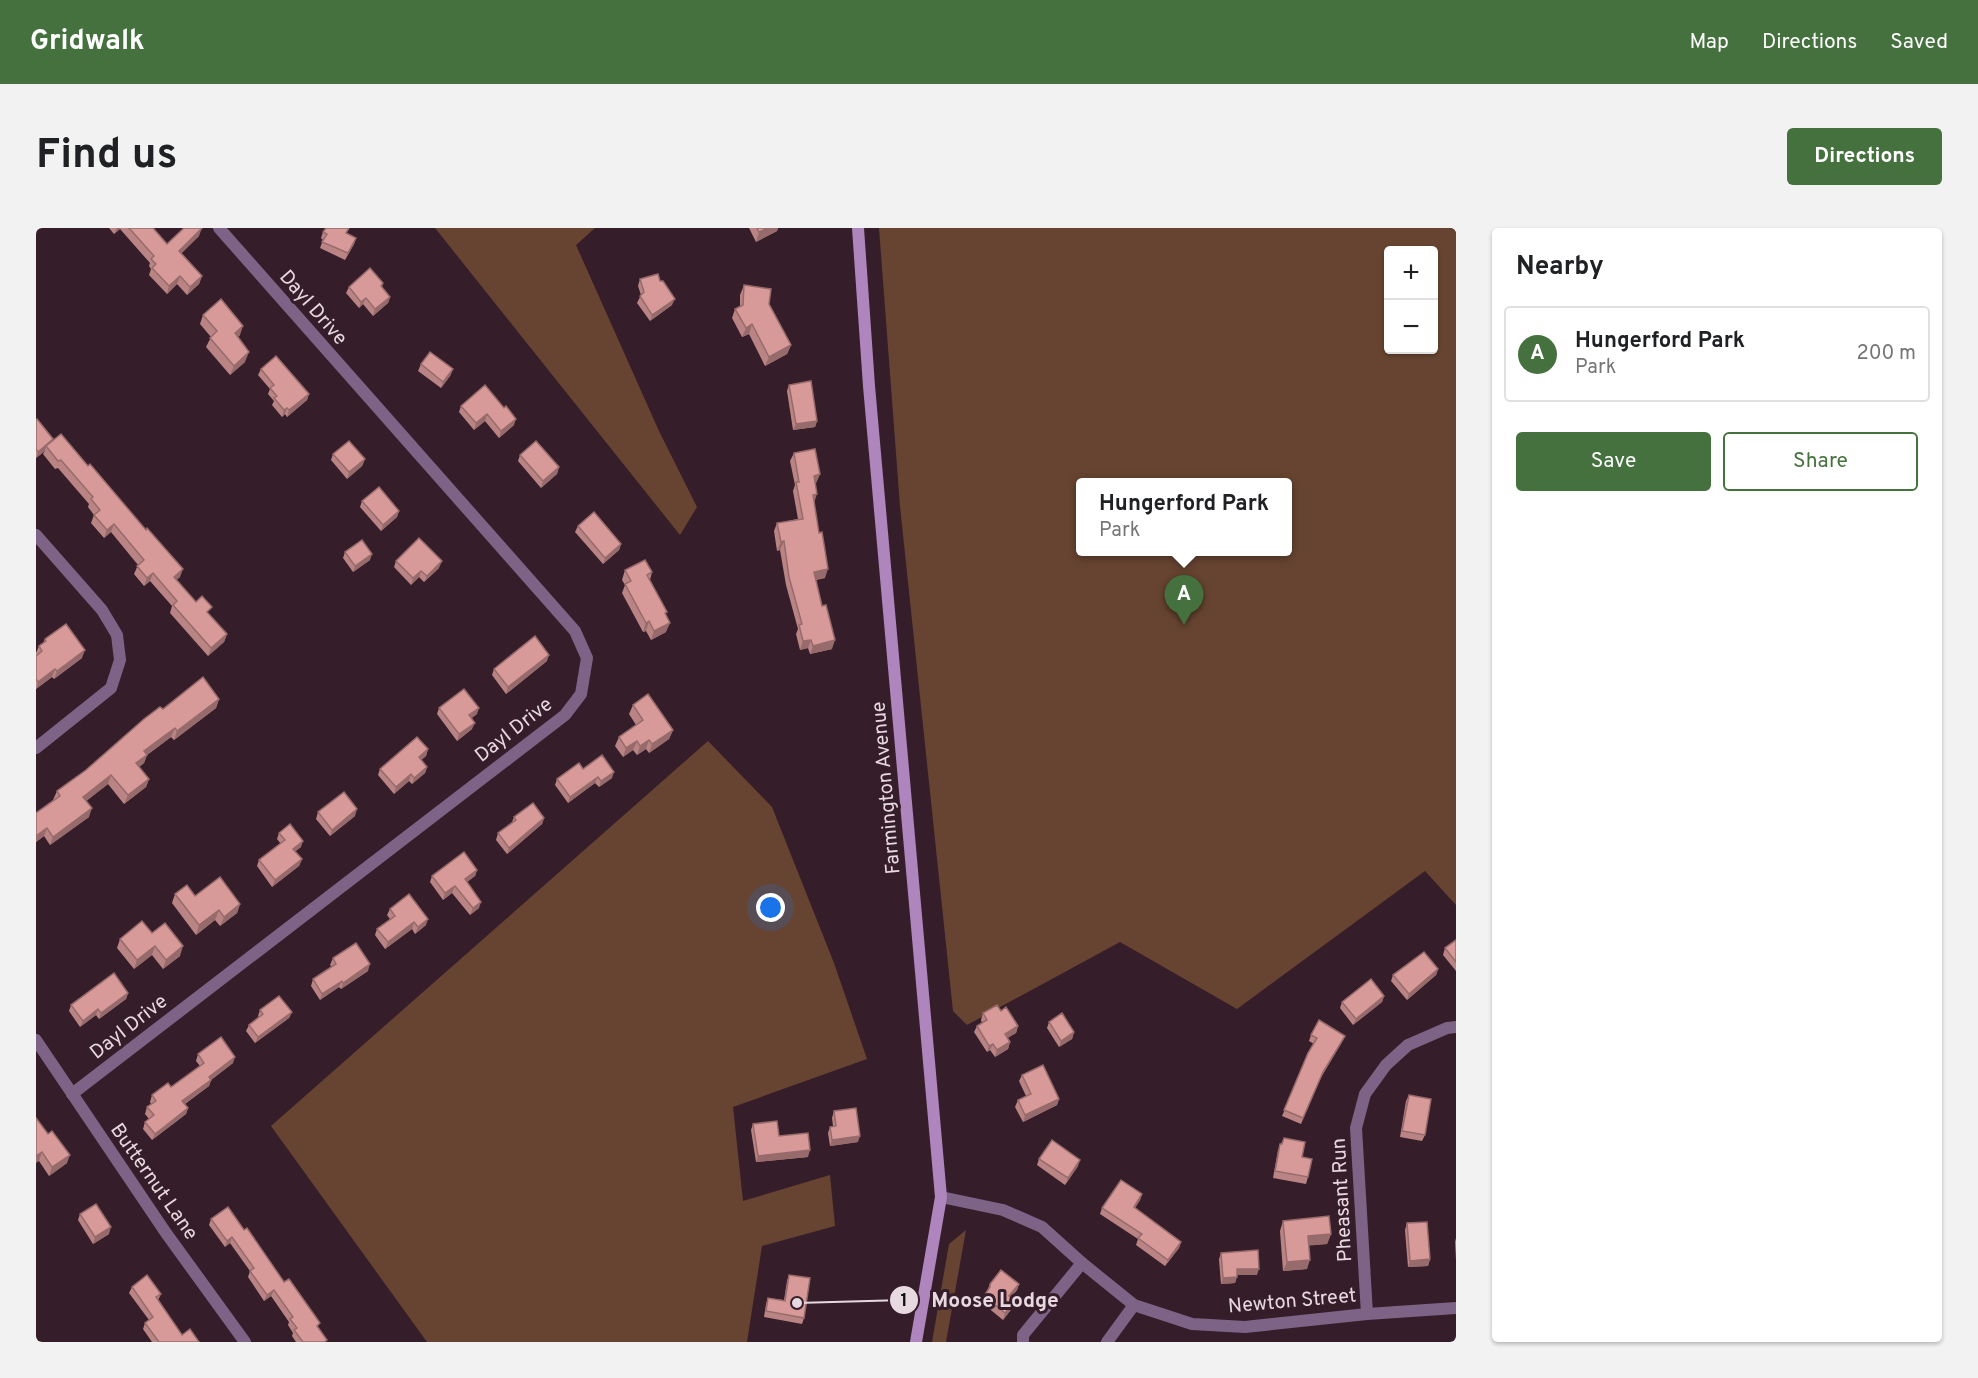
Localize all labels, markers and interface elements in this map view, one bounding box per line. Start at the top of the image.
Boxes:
text: Gridwalk [30,24,145,60]
text: Map [1689,29,1729,56]
text: Directions [1762,29,1857,56]
text: Saved [1890,29,1948,56]
button: Directions [1787,128,1942,185]
text: Find us [36,130,177,183]
map controls [1384,246,1438,354]
button: + [1384,246,1438,300]
text: Nearby [1516,251,1604,284]
street label: Dayl Drive [273,265,352,351]
button: − [1384,300,1438,354]
text: Hungerford Park [1575,328,1745,355]
text: A [1530,341,1545,367]
text: 200 m [1857,341,1916,367]
text: Park [1575,355,1616,381]
button: Save [1516,432,1711,491]
button: Share [1723,432,1918,491]
popup [1076,478,1292,556]
text: Hungerford Park [1099,491,1269,518]
text: Park [1099,518,1140,544]
pin: A [1164,576,1204,625]
street label: Dayl Drive [470,692,558,769]
street label: Farmington Avenue [866,700,907,875]
your location [756,893,785,922]
street label: Dayl Drive [85,989,173,1066]
street label: Butternut Lane [104,1119,203,1246]
street label: Pheasant Run [1327,1137,1359,1263]
callout: Moose Lodge [889,1281,1071,1320]
street label: Newton Street [1227,1283,1357,1321]
text: Moose Lodge [931,1288,1059,1315]
text: 1 [900,1290,908,1313]

